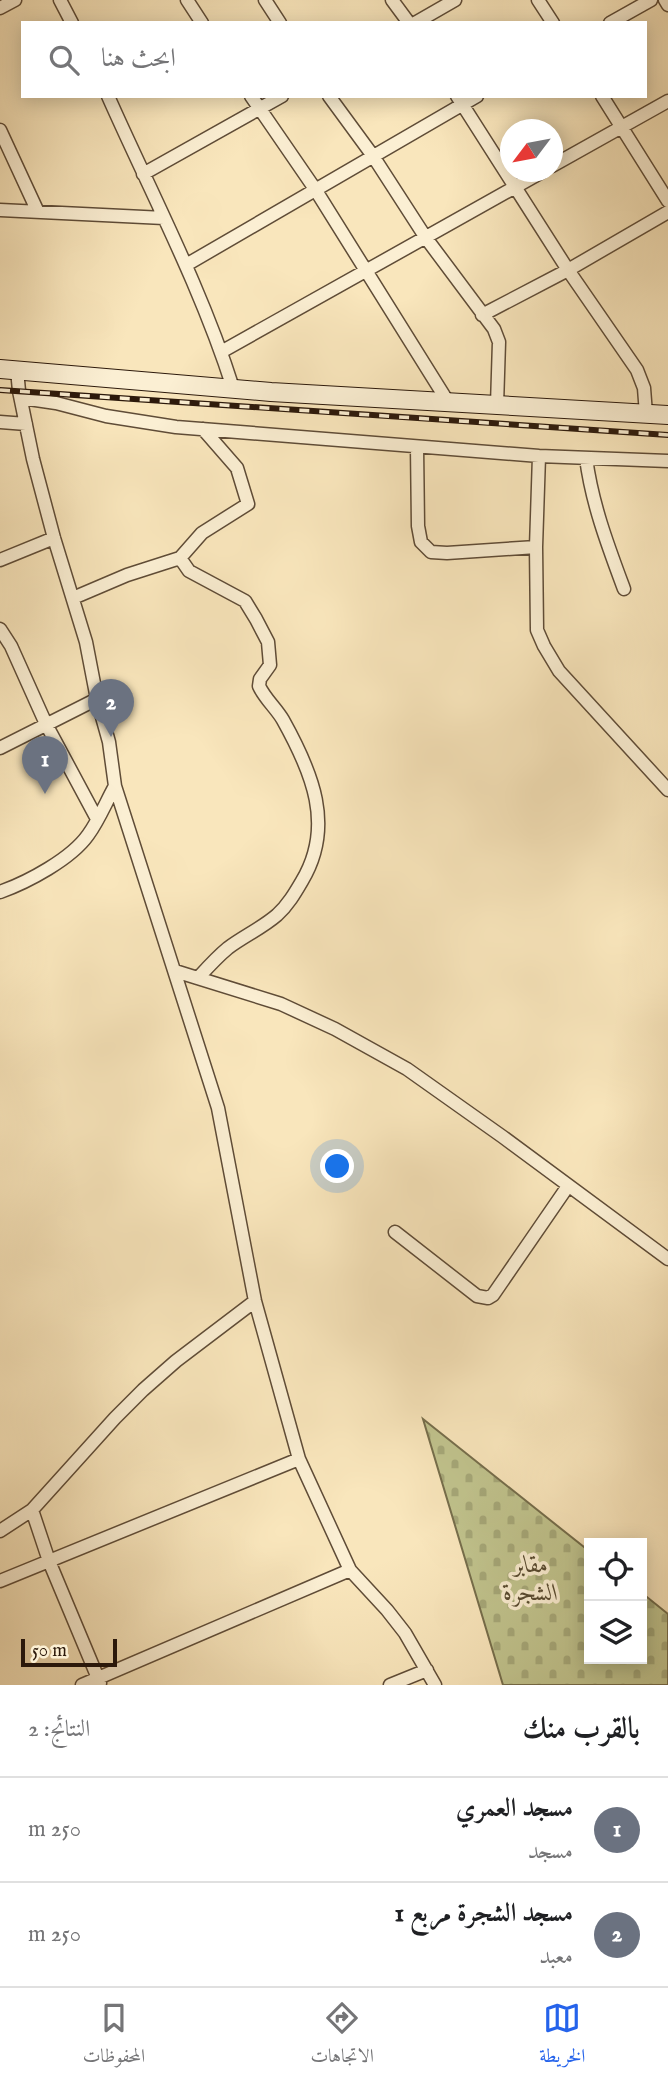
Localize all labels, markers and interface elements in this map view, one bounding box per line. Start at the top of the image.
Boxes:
search box [21,21,647,98]
icon: search [45,41,83,79]
text: ابحث هنا [101,42,176,75]
north arrow [500,119,563,182]
pin: 2 [88,679,134,737]
pin: 1 [22,736,68,794]
your location [320,1149,354,1183]
map controls [584,1538,647,1664]
button: locate [584,1538,647,1601]
park label: مقابر الشجرة [503,1550,558,1609]
button: layers [584,1601,647,1664]
scale bar [21,1636,117,1668]
text: 50 m [32,1639,67,1663]
text: بالقرب منك [523,1711,640,1749]
text: النتائج: 2 [28,1715,90,1744]
text: مسجد العمري [456,1792,573,1825]
text: 250 m [28,1815,81,1844]
text: 1 [613,1815,621,1844]
text: مسجد [528,1837,573,1866]
text: مسجد الشجرة مربع 1 [395,1897,573,1930]
text: 250 m [28,1920,81,1949]
text: 2 [612,1920,622,1949]
text: معبد [539,1942,573,1971]
tab: المحفوظات [83,1999,145,2074]
tab: الاتجاهات [310,1999,374,2074]
tab: الخريطة [539,1999,585,2074]

